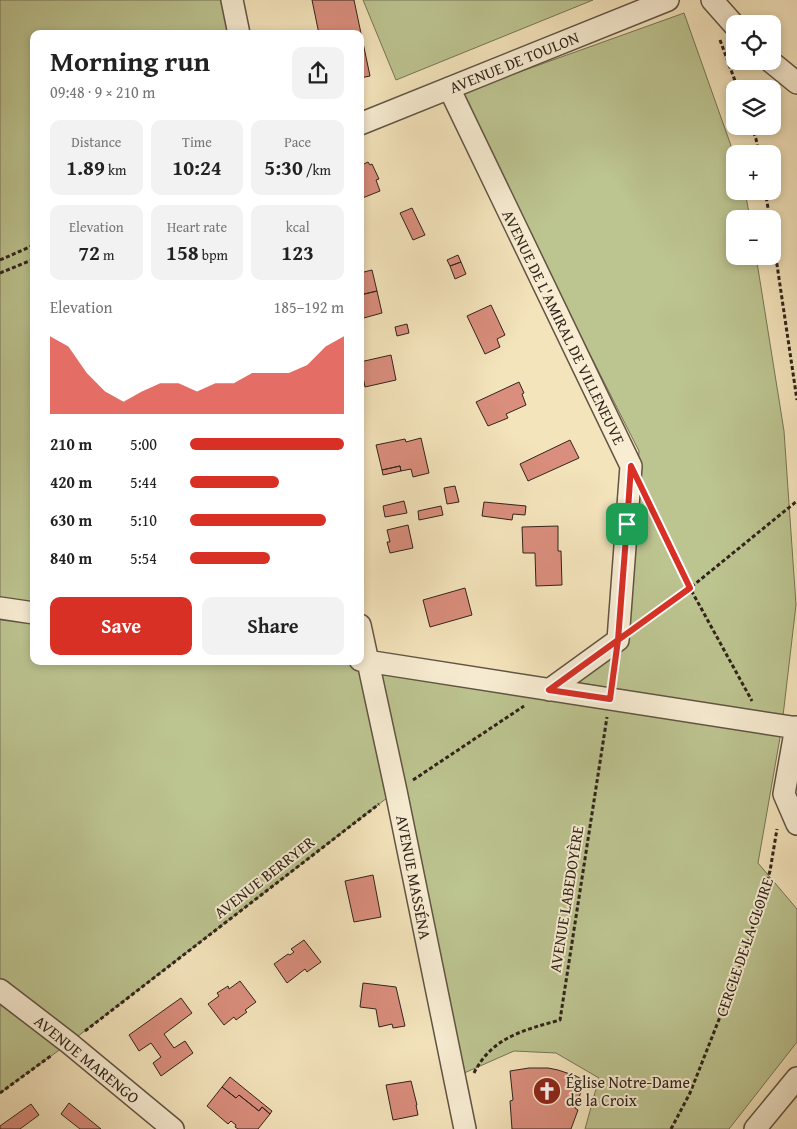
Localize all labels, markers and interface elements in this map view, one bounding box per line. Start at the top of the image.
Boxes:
map controls [726,15,781,265]
button: locate [726,15,781,70]
street label: AVENUE DE TOULON [445,25,583,99]
text: Morning run [50,40,210,81]
button: share [292,47,344,99]
text: 09:48 · 9 × 210 m [50,80,155,104]
button: layers [726,80,781,135]
text: Distance [71,132,121,152]
text: Time [182,132,212,152]
text: Pace [284,132,311,152]
button: + [726,145,781,200]
text: 1.89 [66,152,105,183]
text: 10:24 [172,152,222,183]
text: 5:30 [264,152,303,183]
text: km [105,160,126,180]
text: /km [303,160,331,180]
street label: AVENUE DE L'AMIRAL DE VILLENEUVE [496,205,632,449]
button: − [726,210,781,265]
text: Elevation [69,217,124,237]
text: Heart rate [167,217,227,237]
text: kcal [286,217,310,237]
text: 72 [78,237,100,268]
text: 158 [166,237,199,268]
text: 123 [281,237,314,268]
text: m [100,245,114,265]
text: bpm [199,245,228,265]
text: Elevation [50,295,113,319]
text: 185–192 m [274,295,344,319]
text: 210 m [50,432,92,456]
text: 5:00 [130,432,157,456]
text: 420 m [50,470,92,494]
text: 5:44 [130,470,157,494]
pin [606,503,648,545]
text: 630 m [50,508,92,532]
text: 5:10 [130,508,157,532]
icon: arrive [613,510,641,538]
text: 840 m [50,546,92,570]
text: 5:54 [130,546,157,570]
button: Save [50,597,192,655]
button: Share [202,597,344,655]
street label: AVENUE MASSÉNA [390,813,438,942]
street label: AVENUE LABEDOYÈRE [543,824,589,974]
street label: AVENUE BERRYER [208,829,320,924]
street label: CERCLE DE LA GLOIRE [709,874,779,1020]
street label: AVENUE MARENGO [29,1009,145,1109]
place label: Église Notre-Dame de la Croix [566,1070,690,1112]
church icon: Église Notre-Dame de la Croix [532,1076,562,1106]

